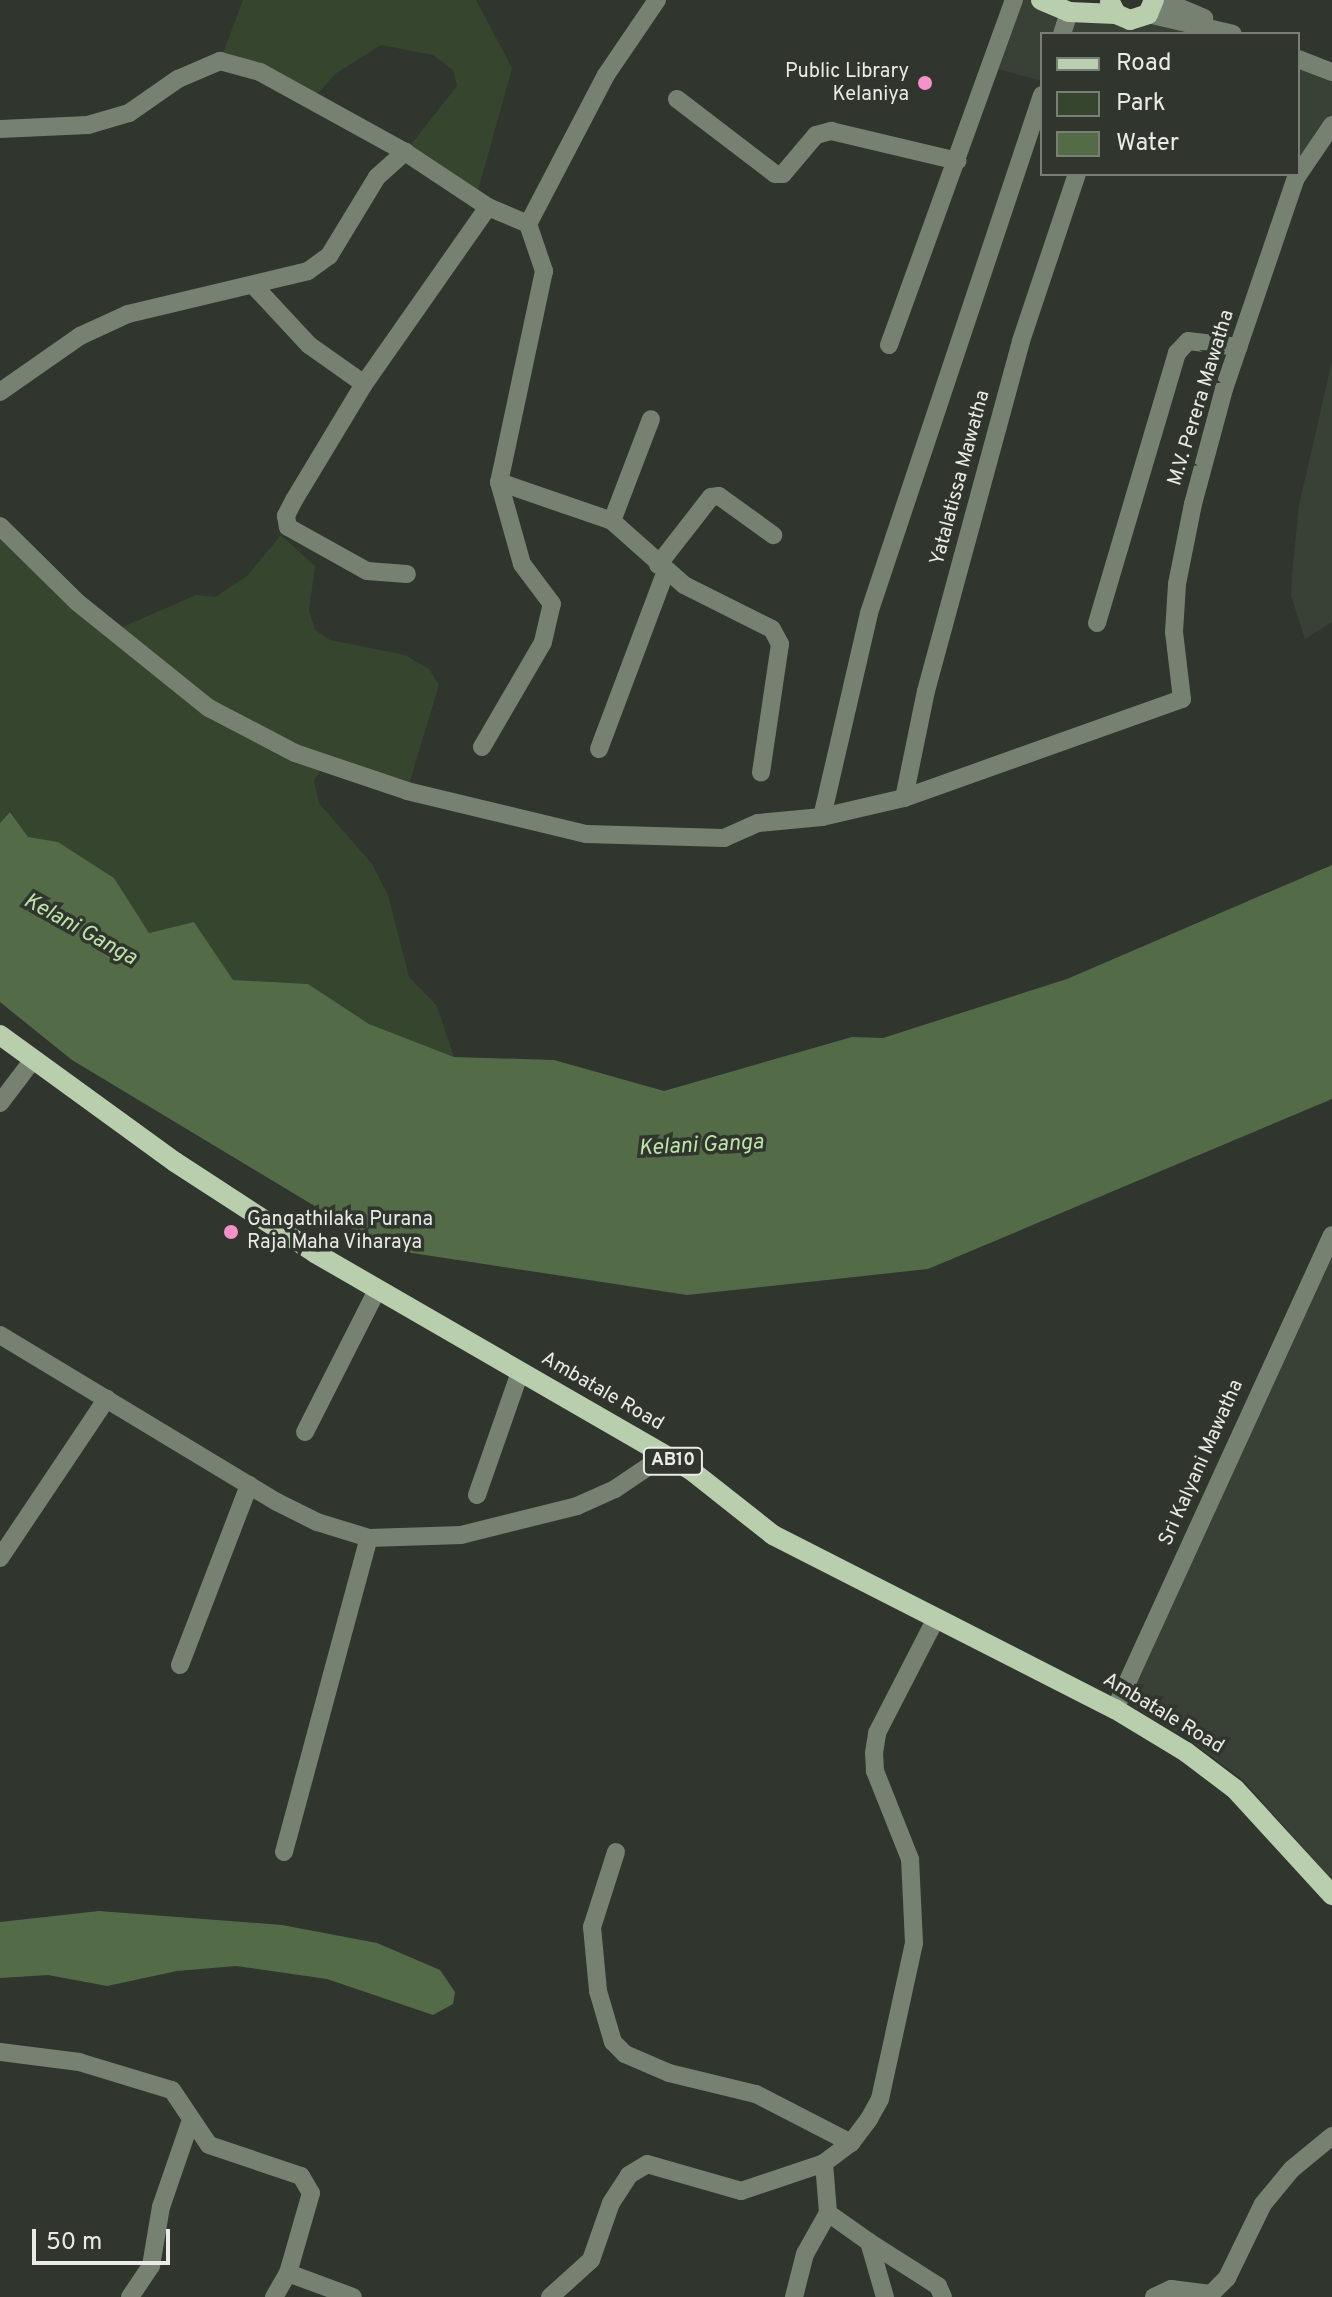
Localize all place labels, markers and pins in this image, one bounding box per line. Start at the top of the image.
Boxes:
place label: Public Library Kelaniya [785,60,909,107]
marker: Public Library Kelaniya [916,74,934,92]
place label: Gangathilaka Purana Raja Maha Viharaya [247,1208,433,1255]
marker: Gangathilaka Purana Raja Maha Viharaya [222,1223,240,1241]

